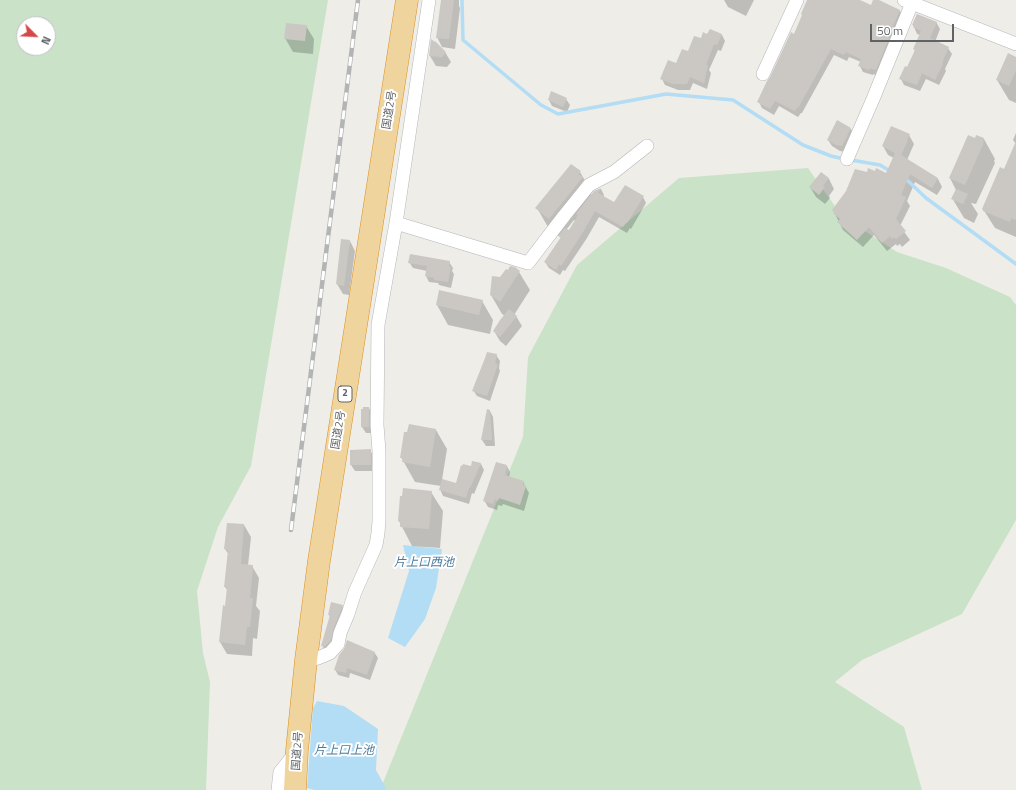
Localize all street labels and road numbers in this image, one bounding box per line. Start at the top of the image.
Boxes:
street label: 国道2号 [380,90,400,130]
road number: 2 [338,386,352,402]
street label: 国道2号 [329,410,349,450]
street label: 国道2号 [290,731,306,771]

